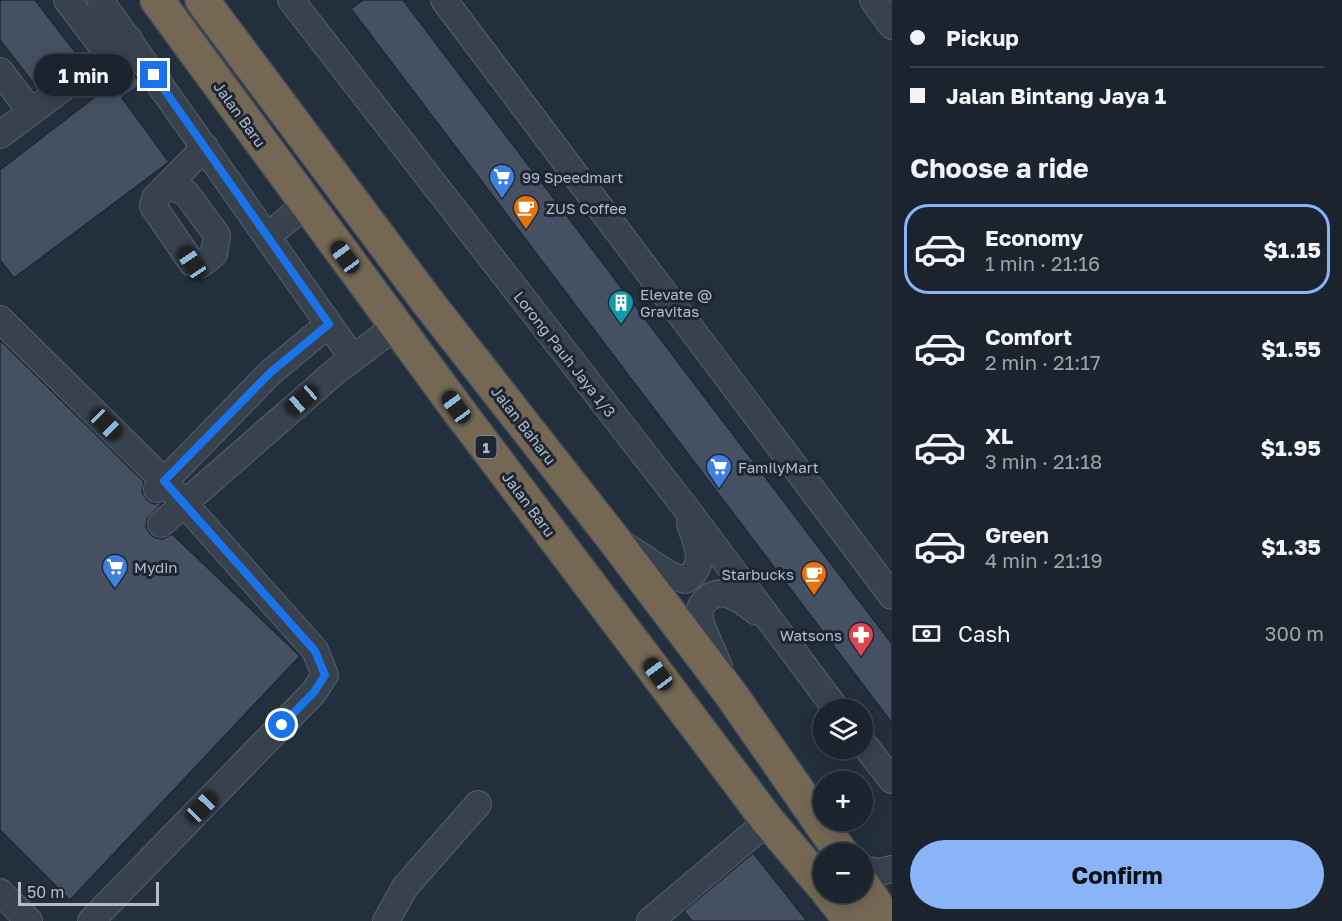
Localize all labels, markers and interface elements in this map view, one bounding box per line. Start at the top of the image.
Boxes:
text: Pickup [946,24,1019,51]
callout: 1 min [34,54,133,96]
route end [140,61,167,88]
text: 1 min [58,63,109,87]
street label: Jalan Baru [210,78,270,150]
text: Jalan Bintang Jaya 1 [946,82,1166,109]
text: Choose a ride [910,152,1089,184]
supermarket icon: 99 Speedmart [487,162,517,200]
place label: 99 Speedmart [522,168,623,186]
cafe icon: ZUS Coffee [511,193,541,231]
place label: ZUS Coffee [546,199,627,217]
icon: car [913,222,967,276]
text: Economy [985,224,1083,251]
text: $1.15 [1263,236,1321,263]
car [327,237,363,277]
car [174,243,210,283]
text: 1 min · 21:16 [985,251,1100,275]
place label: Elevate @ Gravitas [640,285,712,320]
street label: Lorong Pauh Jaya 1/3 [510,288,620,420]
building icon: Elevate @ Gravitas [606,288,636,326]
icon: car [913,321,967,375]
text: Comfort [985,323,1072,350]
text: $1.55 [1261,335,1321,362]
text: 2 min · 21:17 [985,350,1101,374]
car [283,381,321,419]
street label: Jalan Baharu [488,382,560,468]
car [438,387,474,427]
car [87,405,125,443]
icon: car [913,420,967,474]
text: XL [985,422,1013,449]
text: $1.95 [1260,434,1321,461]
road number: 1 [476,436,496,458]
text: 3 min · 21:18 [985,449,1102,473]
supermarket icon: FamilyMart [704,452,734,490]
place label: FamilyMart [738,458,819,476]
street label: Jalan Baru [499,468,559,540]
icon: car [913,519,967,573]
text: Green [985,521,1049,548]
text: $1.35 [1261,533,1321,560]
text: 4 min · 21:19 [985,548,1103,572]
supermarket icon: Mydin [100,552,130,590]
place label: Mydin [134,558,177,576]
cafe icon: Starbucks [799,559,829,597]
place label: Starbucks [721,565,794,583]
icon: cash [910,617,943,650]
pharmacy icon: Watsons [846,620,876,658]
text: Cash [958,620,1011,647]
text: 300 m [1265,621,1324,645]
place label: Watsons [780,626,842,644]
car [640,654,676,694]
map controls [813,699,873,903]
button: layers [813,699,873,759]
route start [268,711,295,738]
button: + [813,771,873,831]
car [183,788,221,826]
button: Confirm [910,840,1324,909]
button: − [813,843,873,903]
scale bar [18,879,159,906]
text: 50 m [27,882,64,902]

